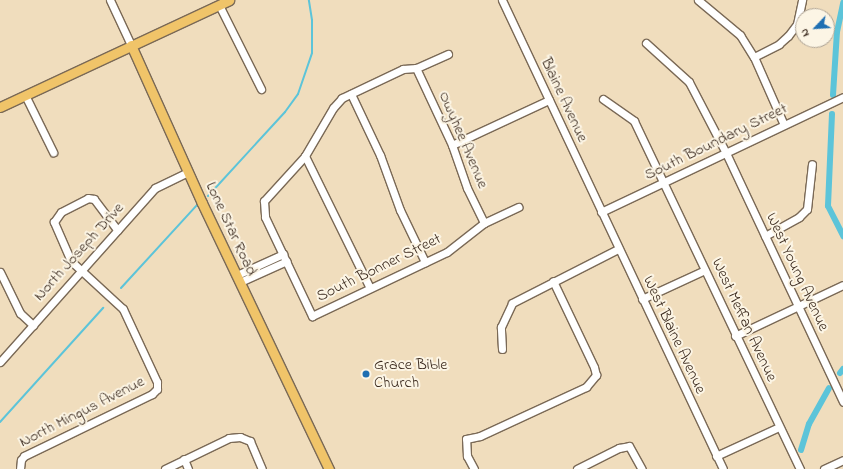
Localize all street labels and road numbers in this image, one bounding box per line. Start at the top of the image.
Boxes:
street label: Blaine Avenue [536,55,592,145]
street label: Owyhee Avenue [434,89,492,191]
street label: South Boundary Street [641,99,791,185]
street label: Lone Star Road [201,179,261,279]
street label: North Joseph Drive [30,199,128,305]
street label: West Young Avenue [761,210,833,334]
street label: South Bonner Street [314,230,444,306]
street label: West Meffan Avenue [707,255,781,385]
street label: West Blaine Avenue [638,273,710,397]
street label: North Mingus Avenue [16,372,148,452]

